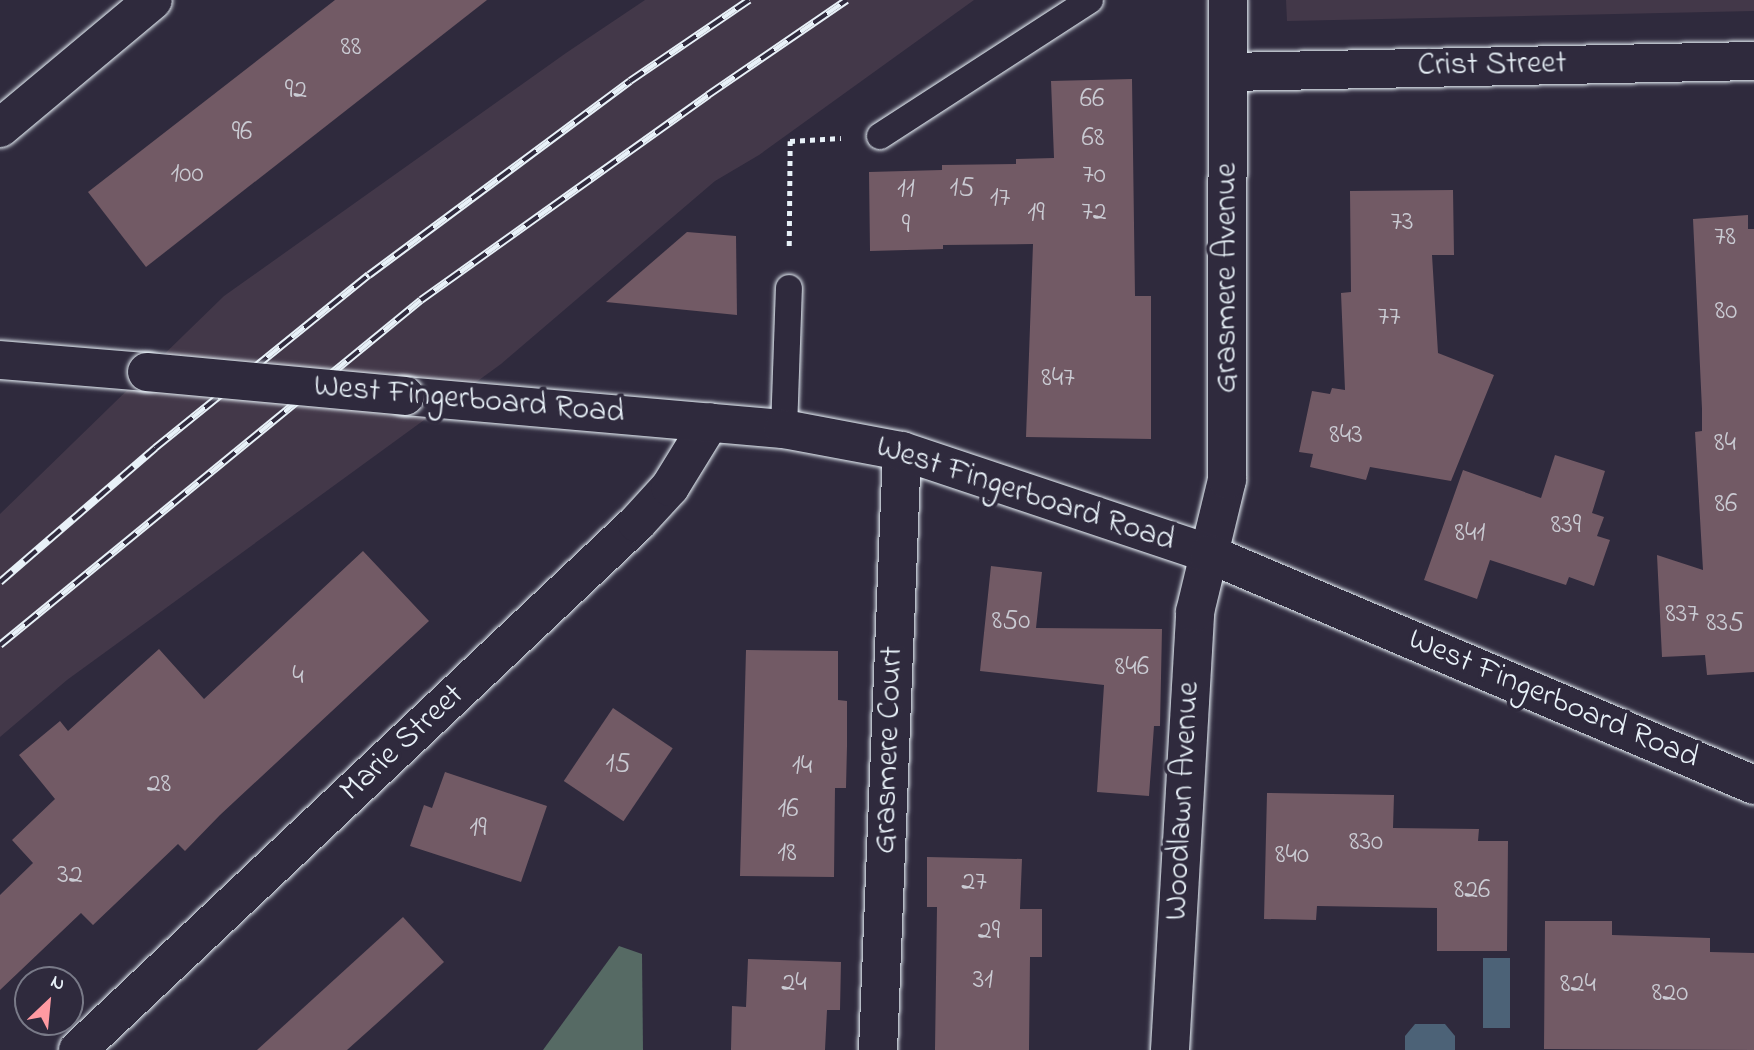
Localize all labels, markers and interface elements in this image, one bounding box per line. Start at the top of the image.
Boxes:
house number: 88 [341,31,361,65]
street label: Crist Street [1417,46,1567,86]
house number: 92 [285,74,307,108]
house number: 66 [1080,83,1104,117]
house number: 96 [232,116,252,150]
house number: 68 [1082,122,1104,156]
house number: 100 [170,158,204,192]
house number: 70 [1082,159,1106,193]
street label: Grasmere Avenue [1209,163,1247,393]
house number: 15 [950,172,974,206]
house number: 11 [897,173,915,207]
house number: 17 [990,182,1010,216]
house number: 72 [1081,196,1107,230]
house number: 19 [1027,197,1045,231]
house number: 73 [1390,206,1414,240]
house number: 9 [902,209,910,243]
house number: 78 [1714,221,1736,255]
house number: 80 [1715,295,1737,329]
house number: 77 [1377,301,1401,335]
house number: 847 [1041,362,1075,396]
street label: West Fingerboard Road [312,368,626,434]
house number: 843 [1329,419,1363,453]
house number: 84 [1714,427,1736,461]
street label: West Fingerboard Road [871,429,1179,561]
house number: 86 [1715,488,1737,522]
house number: 839 [1551,509,1581,543]
house number: 841 [1455,517,1485,551]
house number: 837 [1665,598,1699,632]
house number: 850 [992,605,1030,639]
house number: 835 [1706,607,1744,641]
street label: West Fingerboard Road [1402,621,1704,779]
street label: Grasmere Court [867,645,913,855]
house number: 846 [1115,651,1149,685]
house number: 4 [292,660,304,694]
street label: Marie Street [333,677,473,811]
street label: Woodlawn Avenue [1159,681,1209,921]
house number: 15 [606,748,630,782]
house number: 14 [792,750,812,784]
house number: 28 [147,768,171,802]
house number: 16 [777,793,799,827]
house number: 19 [469,812,487,846]
house number: 830 [1349,826,1383,860]
house number: 18 [777,837,797,871]
house number: 840 [1275,839,1309,873]
house number: 32 [57,859,83,893]
house number: 27 [961,866,987,900]
house number: 826 [1454,874,1490,908]
house number: 29 [978,915,1000,949]
house number: 31 [973,964,993,998]
north arrow [14,966,84,1036]
house number: 24 [781,967,807,1001]
house number: 824 [1560,968,1596,1002]
text: N [46,969,69,998]
house number: 820 [1652,977,1688,1011]

